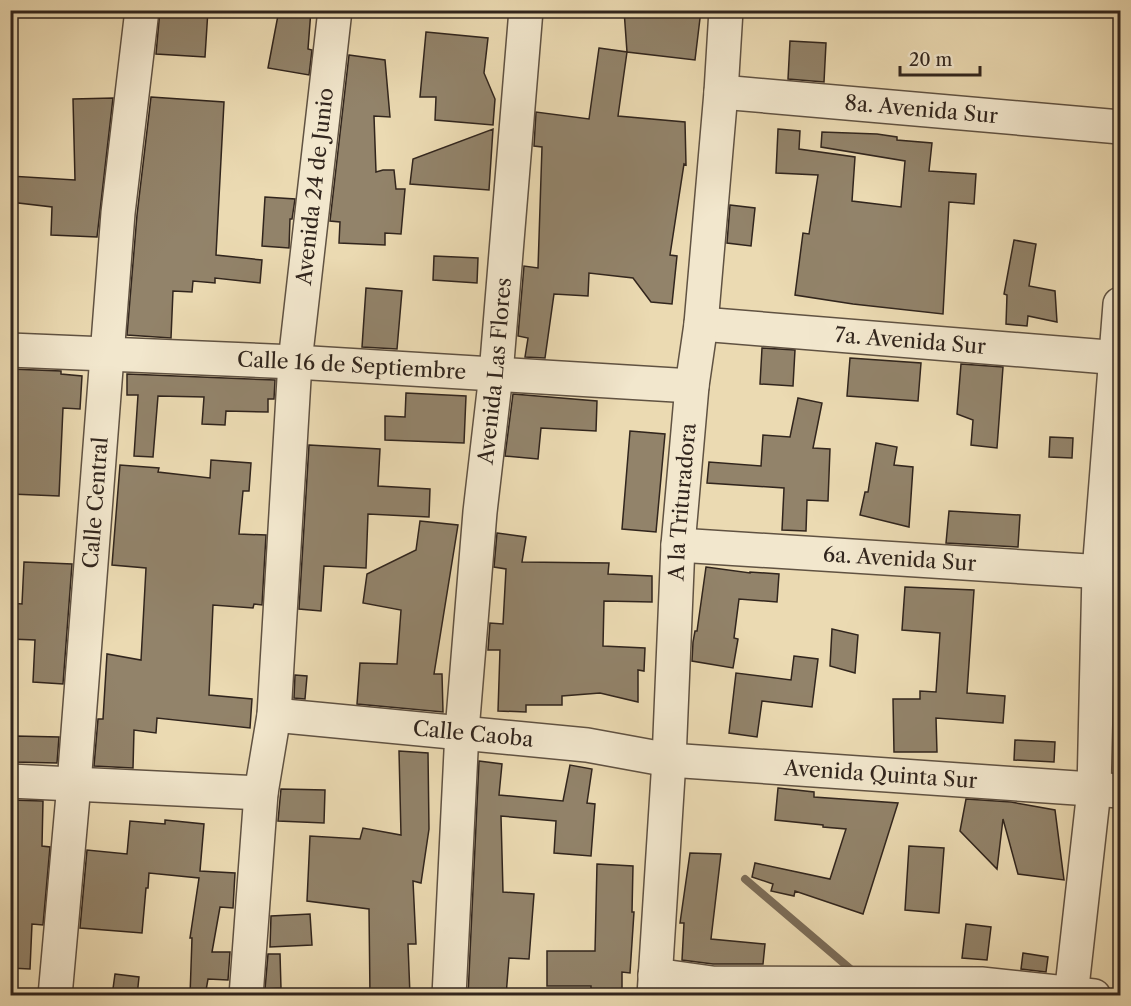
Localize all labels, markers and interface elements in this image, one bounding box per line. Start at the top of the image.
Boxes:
scale bar [900,39,980,77]
text: 20 m [909,49,953,71]
street label: Avenida 24 de Junio [291,86,338,287]
street label: 8a. Avenida Sur [844,90,999,128]
street label: Avenida Las Flores [473,277,516,466]
street label: 7a. Avenida Sur [834,322,987,359]
street label: Calle 16 de Septiembre [236,347,467,384]
street label: A la Trituradora [663,421,701,582]
street label: Calle Central [78,436,113,569]
street label: 6a. Avenida Sur [822,541,977,576]
street label: Calle Caoba [412,715,536,752]
street label: Avenida Quinta Sur [782,755,978,793]

